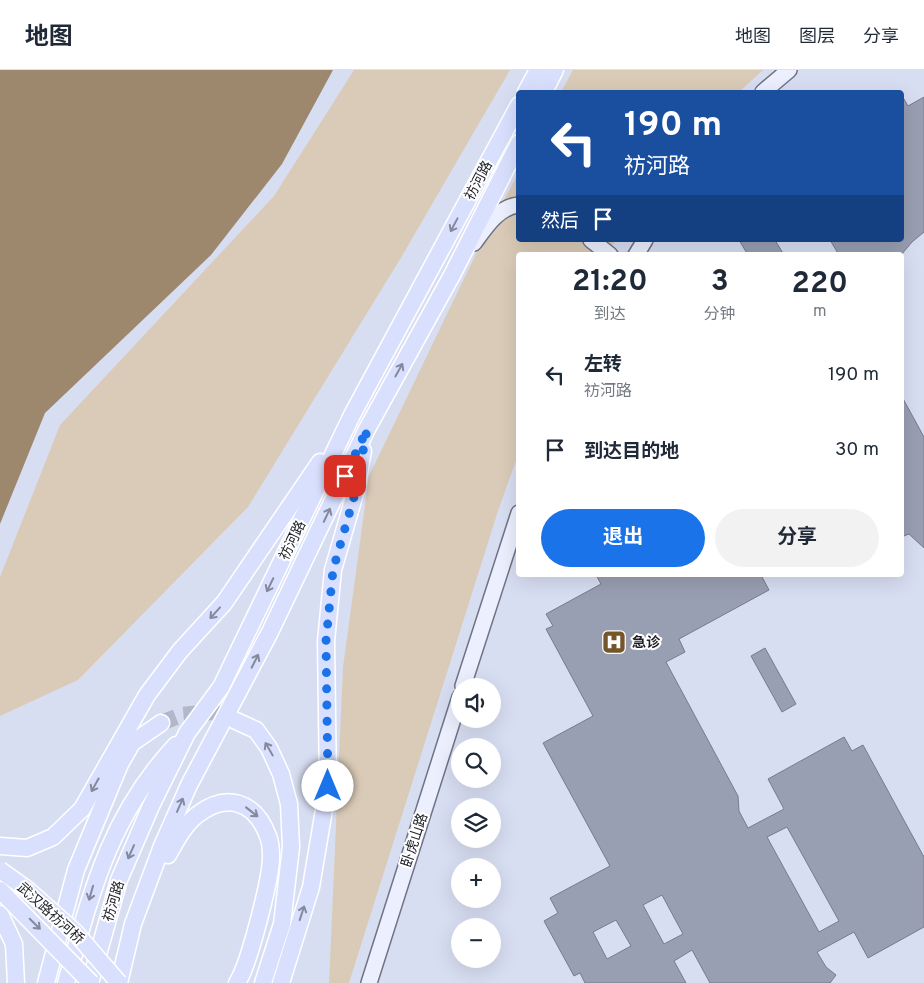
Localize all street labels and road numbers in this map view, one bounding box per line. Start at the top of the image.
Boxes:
street label: 祊河路 [462,158,497,203]
street label: 祊河路 [277,518,310,563]
street label: 卧虎山路 [399,811,432,870]
street label: 祊河路 [100,879,129,924]
street label: 武汉路祊河桥 [13,880,87,949]

